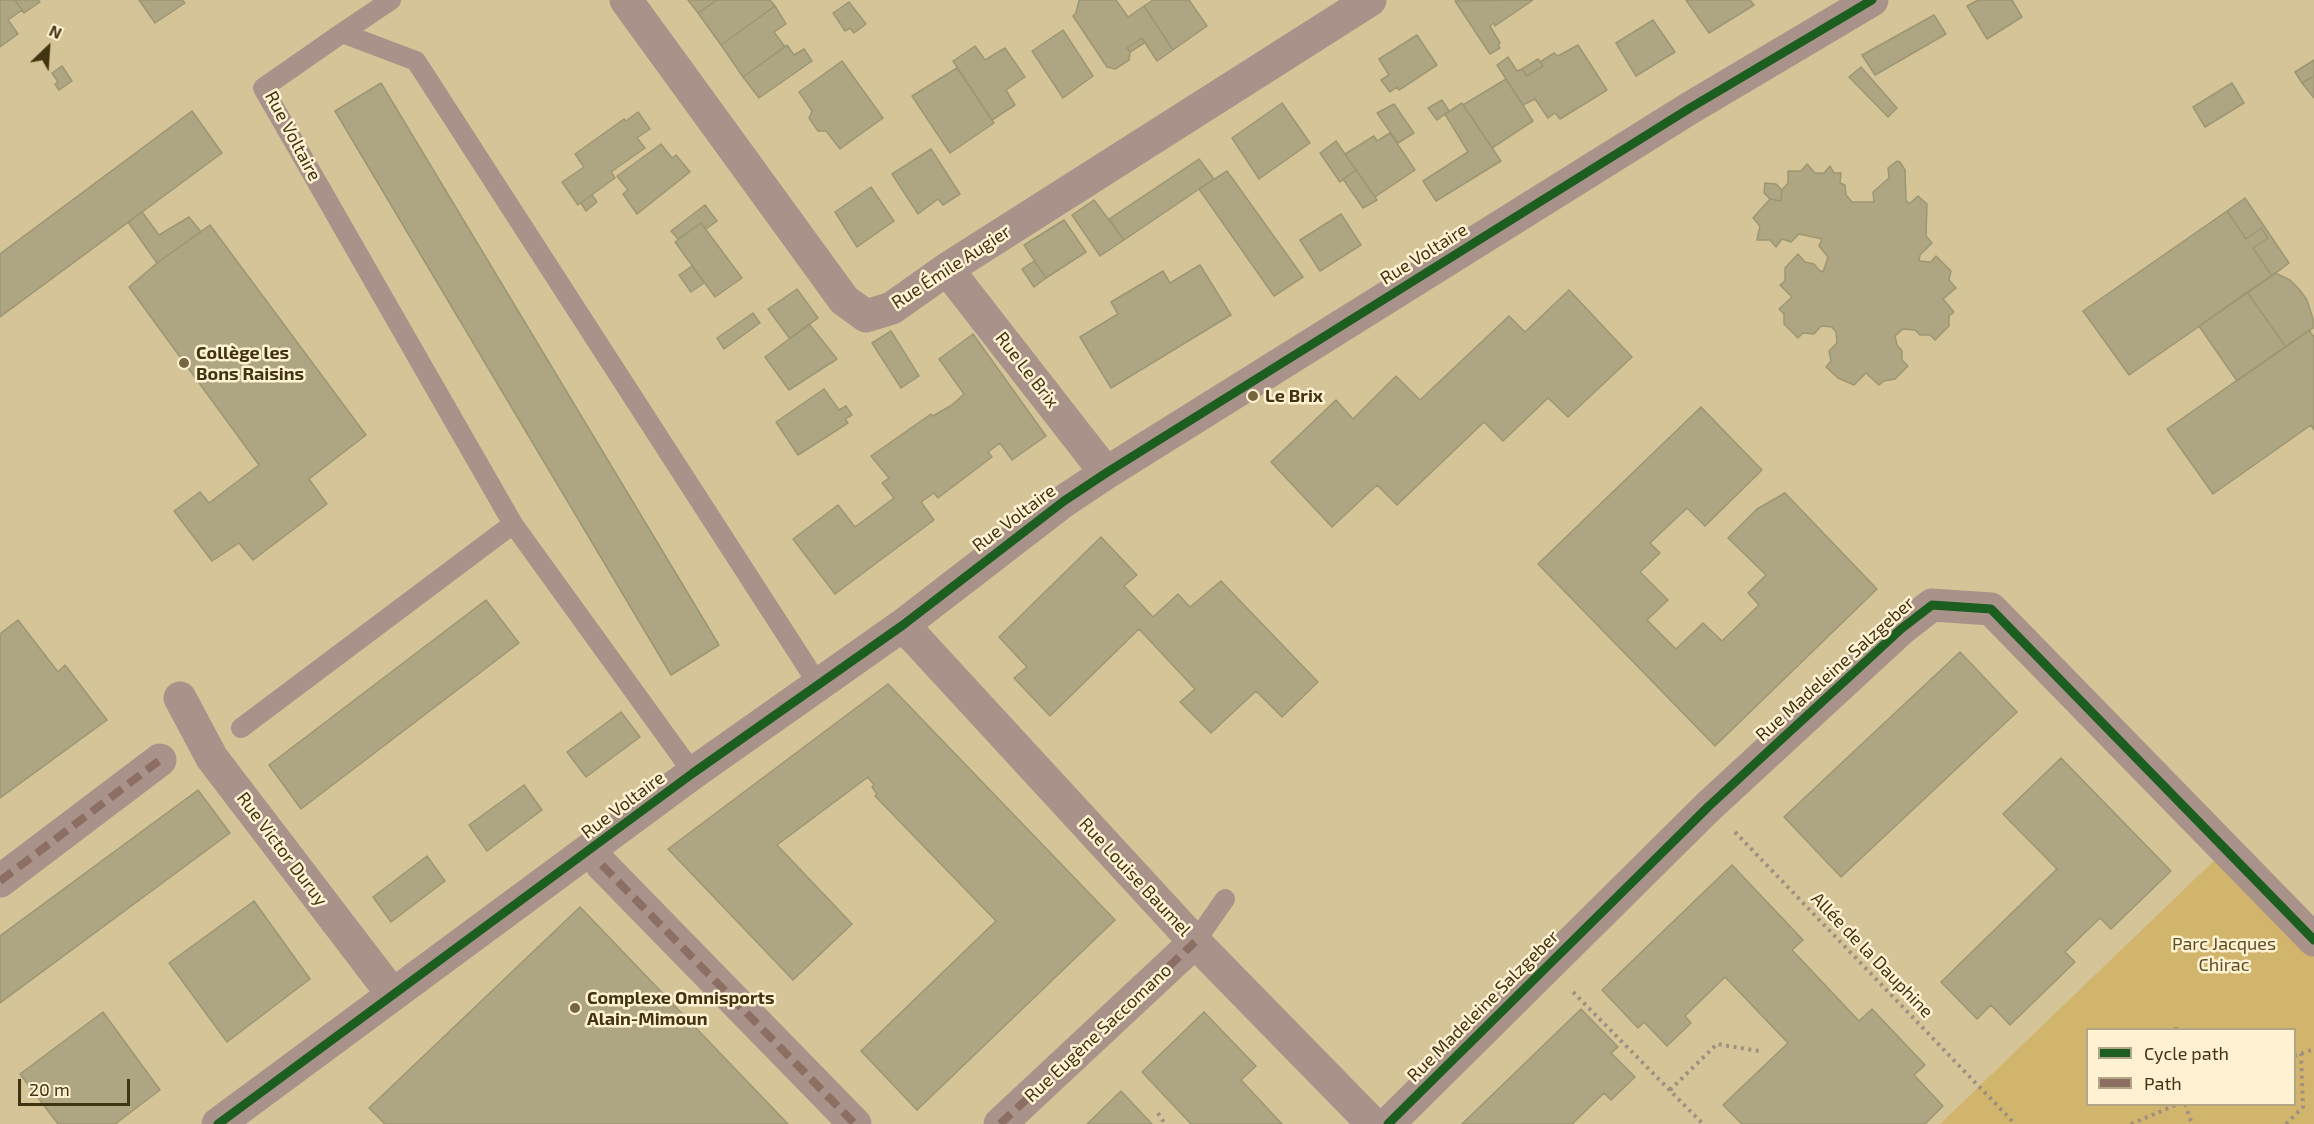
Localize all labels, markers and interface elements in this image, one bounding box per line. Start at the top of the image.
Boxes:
north arrow [18,18,78,78]
text: N [47,20,65,42]
street label: Rue Voltaire [260,87,326,185]
street label: Rue Voltaire [1376,219,1472,289]
street label: Rue Émile Augier [888,221,1014,313]
street label: Rue Le Brix [991,328,1063,412]
place label: Collège les Bons Raisins [196,342,304,385]
marker: Collège les Bons Raisins [177,356,191,370]
place label: Le Brix [1265,385,1323,407]
marker: Le Brix [1246,389,1260,403]
street label: Rue Voltaire [968,480,1060,556]
street label: Rue Madeleine Salzgeber [1751,592,1919,746]
street label: Rue Voltaire [577,767,669,843]
street label: Rue Victor Duruy [232,788,332,910]
street label: Rue Louise Baumel [1075,813,1195,941]
street label: Allée de la Dauphine [1807,888,1937,1022]
street label: Rue Madeleine Salzgeber [1403,926,1563,1086]
park label: Parc Jacques Chirac [2172,933,2276,976]
street label: Rue Eugène Saccomano [1020,959,1176,1107]
place label: Complexe Omnisports Alain-Mimoun [587,987,775,1030]
marker: Complexe Omnisports Alain-Mimoun [568,1001,582,1015]
legend [2086,1028,2296,1106]
text: Cycle path [2144,1042,2229,1064]
scale bar [21,1067,134,1105]
text: Path [2144,1072,2182,1094]
text: 20 m [29,1078,70,1100]

